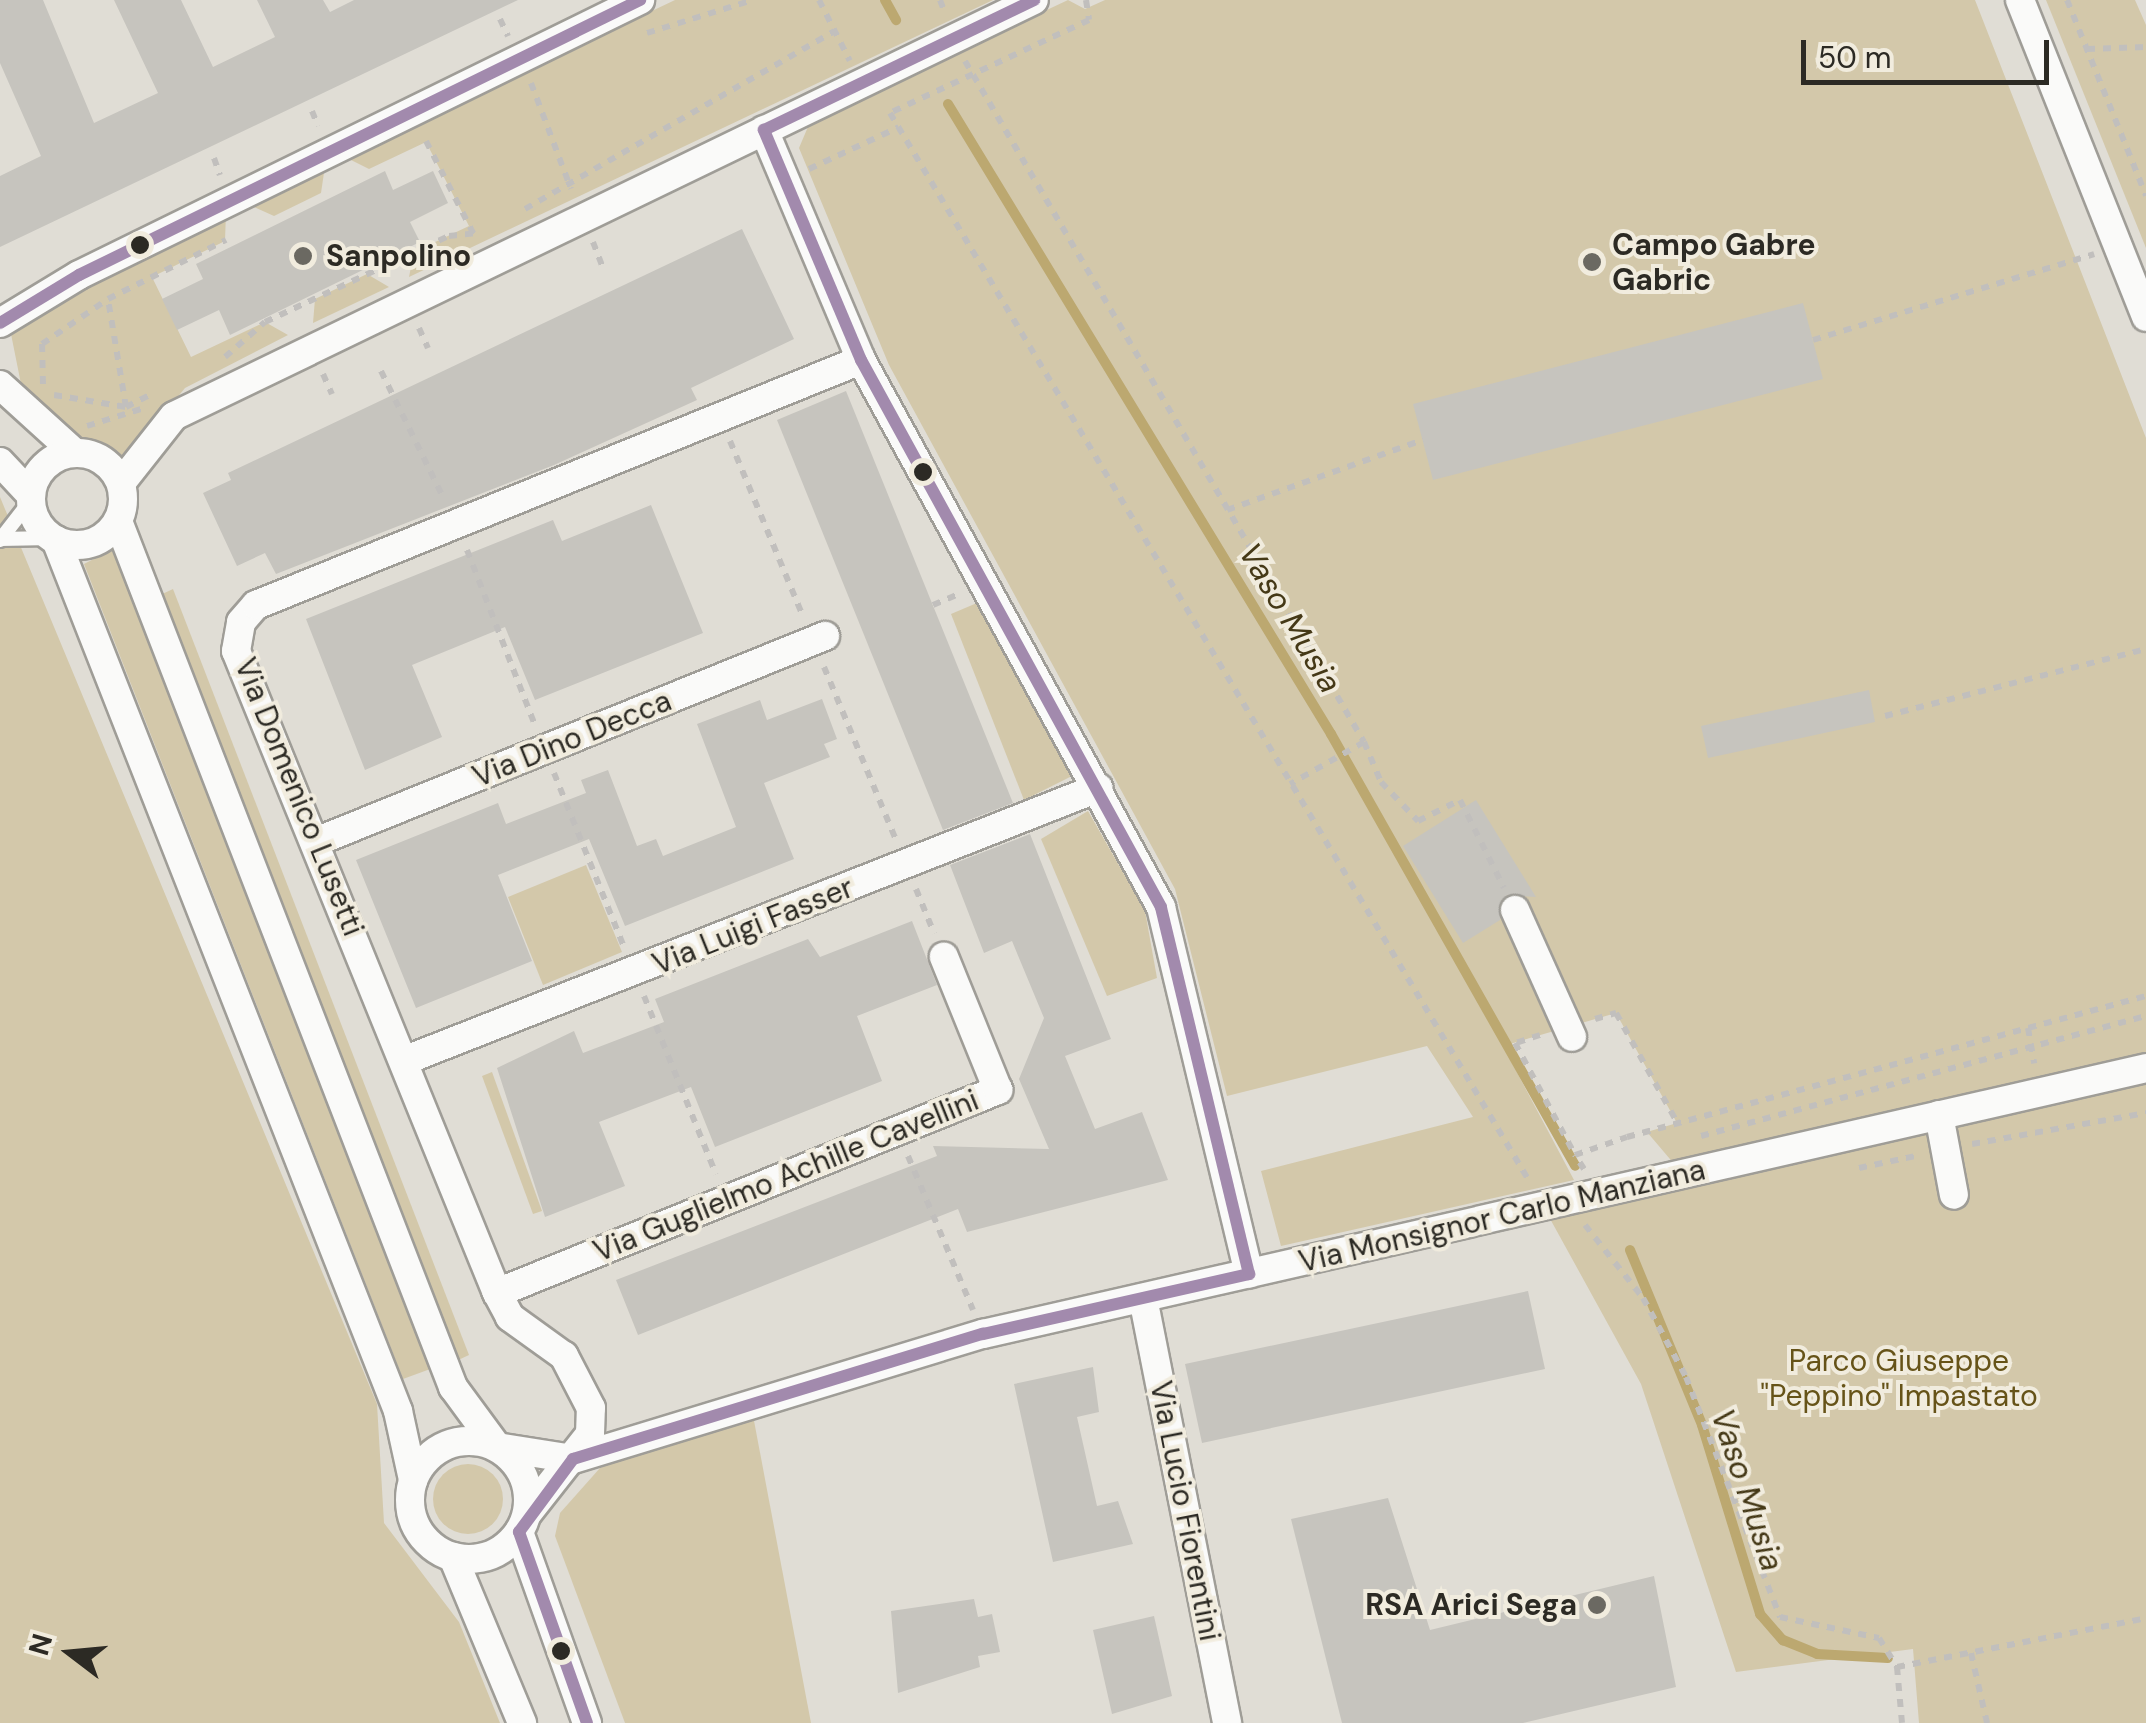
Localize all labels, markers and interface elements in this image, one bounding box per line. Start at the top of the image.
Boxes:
scale bar [1806,20,2054,82]
text: 50 m [1818,38,1892,77]
place label: Campo Gabre Gabric [1612,227,1816,298]
unlabelled marker [130,235,150,255]
place label: Sanpolino [326,238,471,274]
marker: Sanpolino [290,243,316,269]
marker: Campo Gabre Gabric [1581,251,1603,273]
unlabelled marker [913,462,933,482]
water label: Vaso Musia [1230,536,1350,700]
street label: Via Domenico Lusetti [227,653,371,941]
street label: Via Dino Decca [468,683,676,795]
street label: Via Luigi Fasser [647,869,859,983]
street label: Via Guglielmo Achille Cavellini [588,1082,984,1270]
street label: Via Monsignor Carlo Manziana [1295,1152,1709,1280]
park label: Parco Giuseppe "Peppino" Impastato [1760,1343,2038,1414]
street label: Via Lucio Fiorentini [1142,1378,1228,1644]
water label: Vaso Musia [1703,1404,1791,1576]
place label: RSA Arici Sega [1365,1587,1577,1623]
marker: RSA Arici Sega [1586,1594,1608,1616]
north arrow [20,1603,120,1703]
text: N [20,1630,61,1660]
unlabelled marker [551,1641,571,1661]

